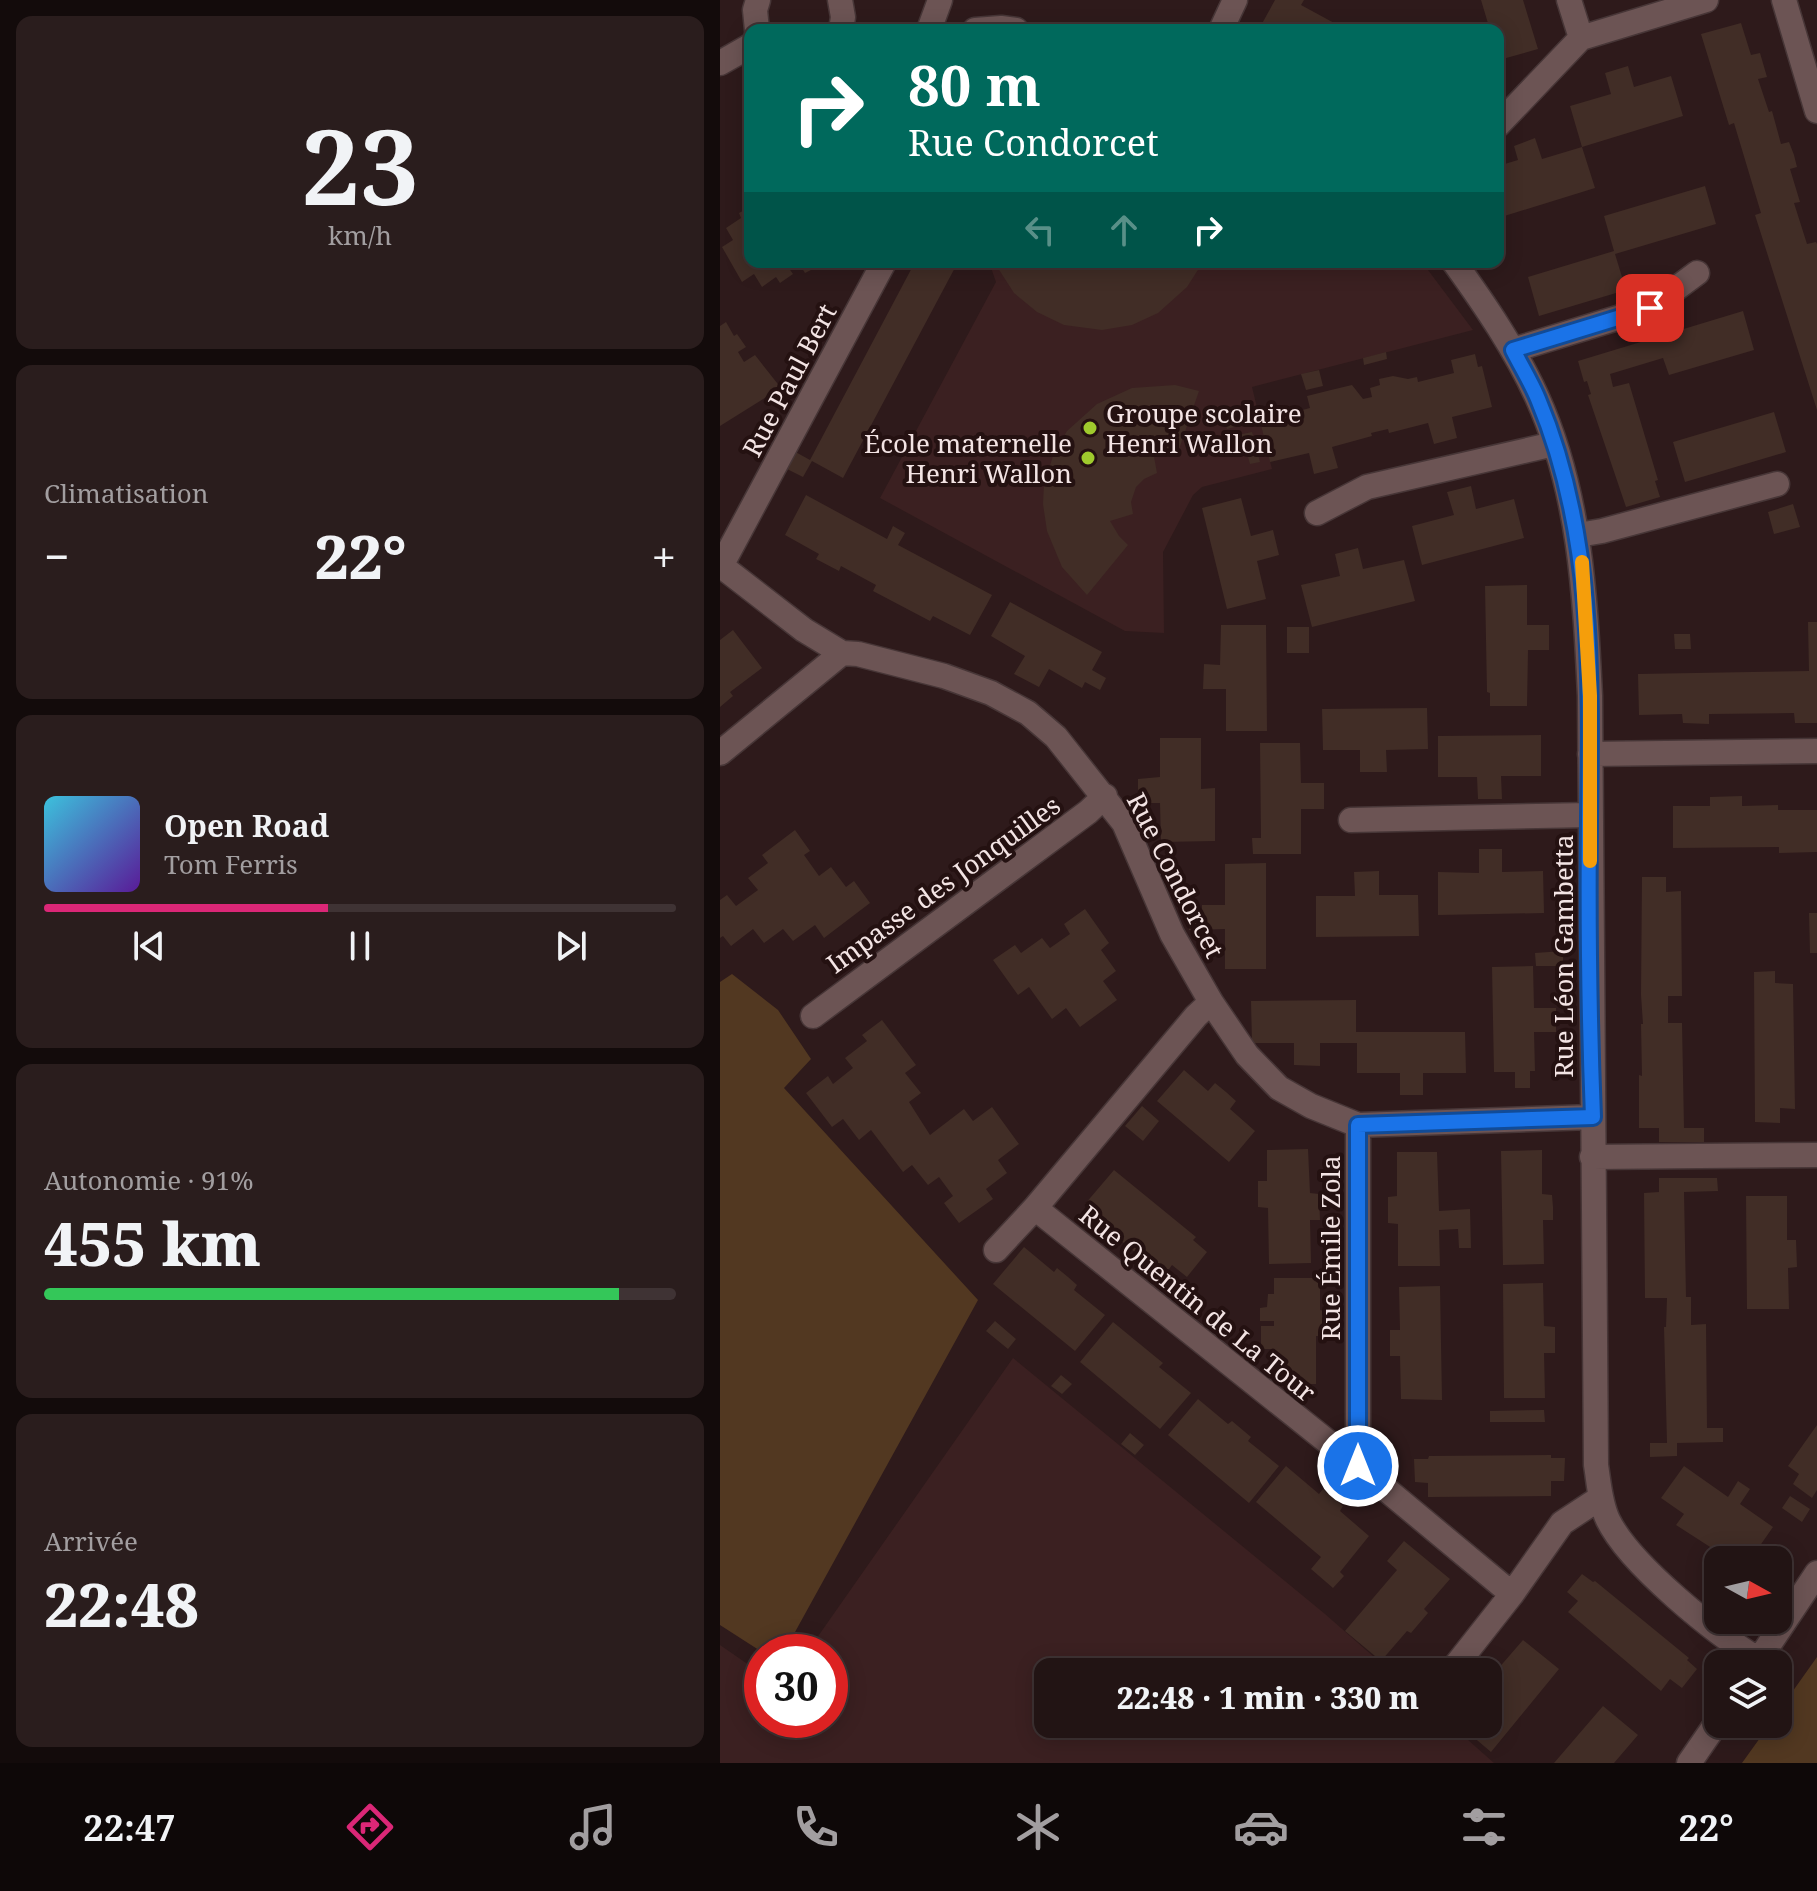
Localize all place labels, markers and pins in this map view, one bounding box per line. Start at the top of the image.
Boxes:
pin [1616,274,1684,342]
place label: Groupe scolaire Henri Wallon [1106,395,1302,461]
marker: Groupe scolaire Henri Wallon [1081,419,1099,437]
place label: École maternelle Henri Wallon [864,425,1072,491]
marker: École maternelle Henri Wallon [1079,449,1097,467]

